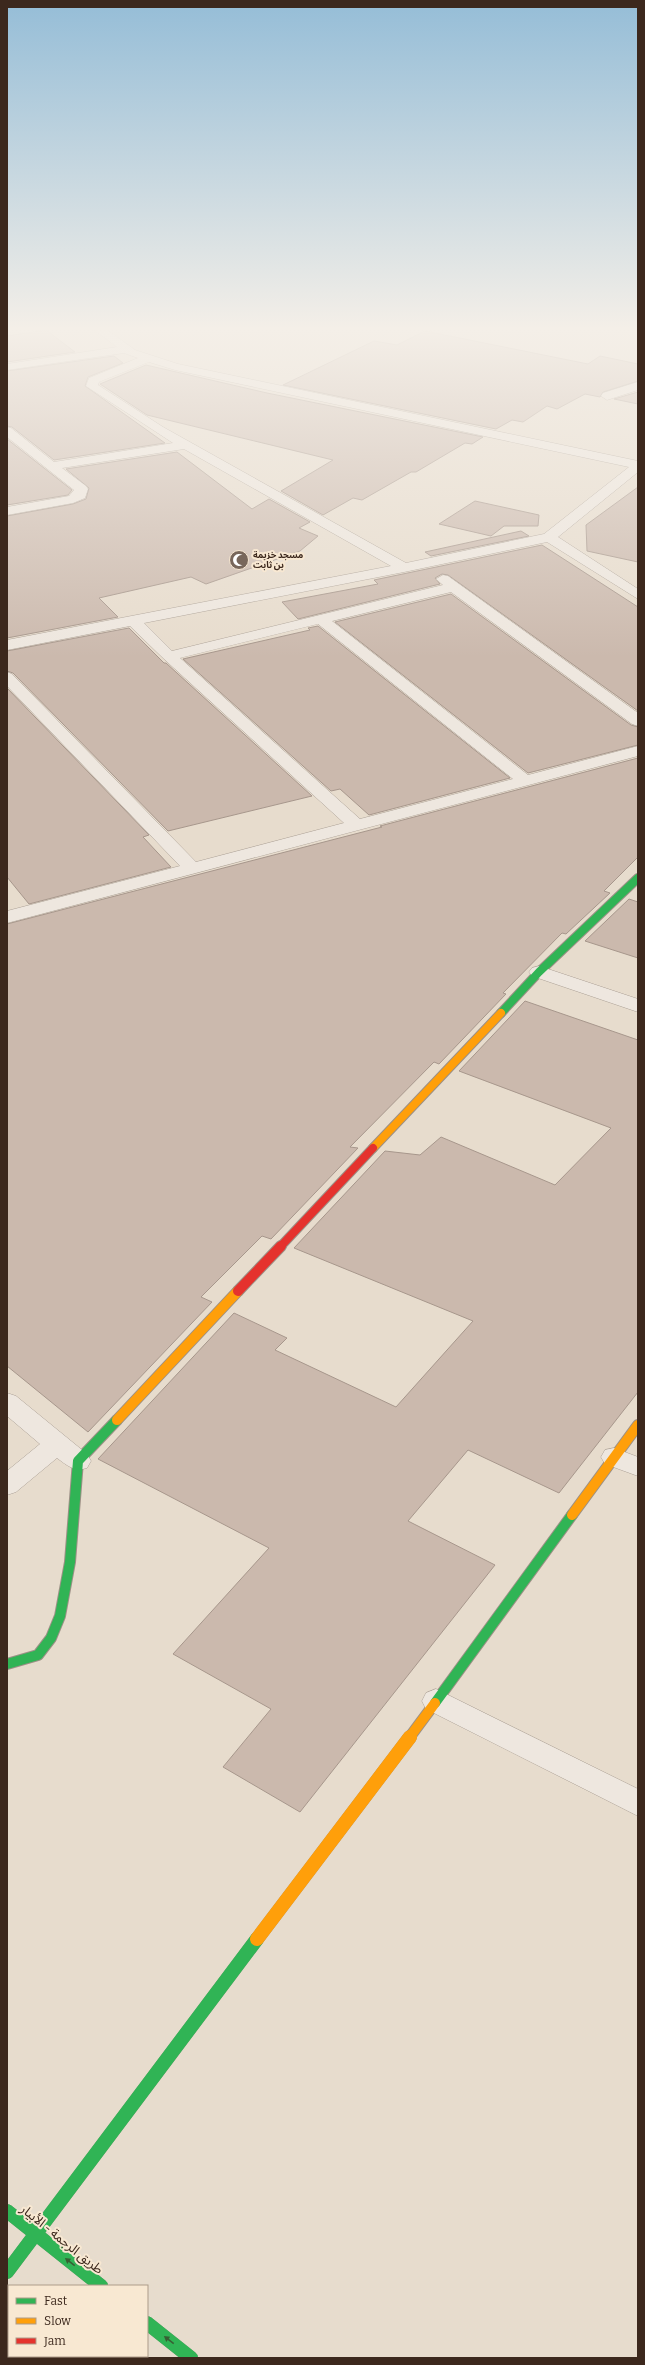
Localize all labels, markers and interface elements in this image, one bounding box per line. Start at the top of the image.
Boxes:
mosque icon: مسجد خزيمة بن ثابت [228,549,250,571]
place label: مسجد خزيمة بن ثابت [253,550,303,571]
street label: طريق الرجمة - الأبيار [16,2200,106,2278]
one-way arrow [65,2257,76,2266]
legend [8,2285,148,2357]
text: Fast [44,2294,68,2308]
text: Slow [44,2314,71,2328]
text: Jam [43,2334,66,2348]
one-way arrow [164,2336,175,2345]

